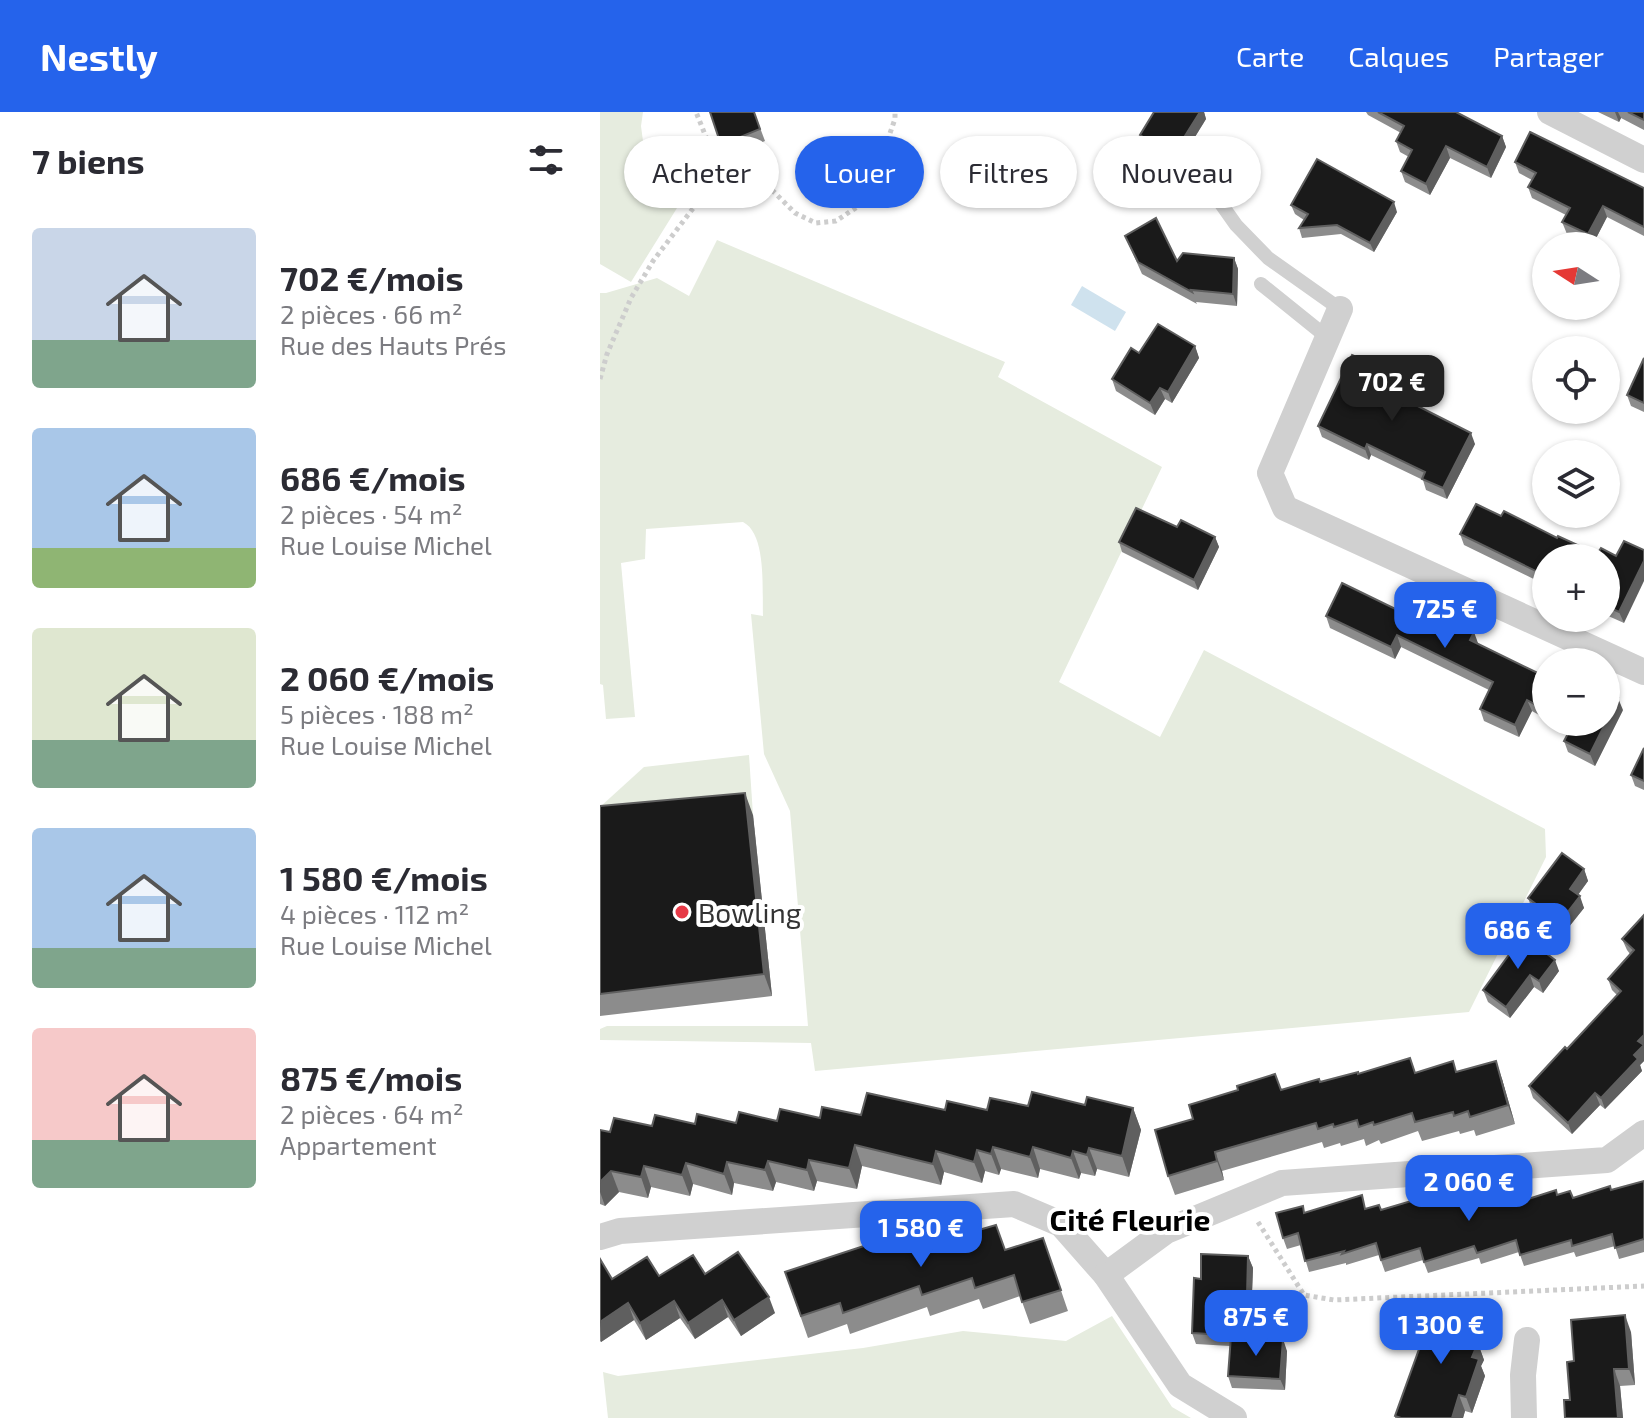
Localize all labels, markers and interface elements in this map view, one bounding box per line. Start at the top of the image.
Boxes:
text: Nestly [40,33,158,79]
text: Carte [1236,39,1304,73]
text: Calques [1348,39,1449,73]
text: Partager [1493,39,1604,73]
chip: Acheter [624,136,779,208]
chip: Louer [795,136,924,208]
chip: Filtres [940,136,1077,208]
chip: Nouveau [1093,136,1261,208]
icon: filters [524,138,568,182]
text: 7 biens [32,140,145,181]
north arrow [1532,232,1620,320]
map controls [1532,232,1620,736]
text: 702 €/mois [280,257,463,298]
icon: home [96,260,192,356]
text: 2 pièces · 66 m² [280,298,462,329]
text: Rue des Hauts Prés [280,329,507,360]
button: locate [1532,336,1620,424]
pin: 702 € [1336,355,1448,423]
text: 702 € [1358,365,1426,396]
button: layers [1532,440,1620,528]
text: 686 €/mois [280,457,466,498]
icon: home [96,460,192,556]
text: 2 pièces · 54 m² [280,498,463,529]
text: Rue Louise Michel [280,529,492,560]
button: + [1532,544,1620,632]
pin: 725 € [1389,582,1501,650]
text: 725 € [1412,592,1478,623]
button: − [1532,648,1620,736]
text: 2 060 €/mois [280,657,494,698]
icon: home [96,660,192,756]
text: 5 pièces · 188 m² [280,698,474,729]
text: Rue Louise Michel [280,729,492,760]
text: 1 580 €/mois [280,857,488,898]
icon: home [96,860,192,956]
place label: Bowling [698,895,802,929]
text: 4 pièces · 112 m² [280,898,469,929]
marker: Bowling [673,903,691,921]
pin: 686 € [1462,903,1574,971]
text: 686 € [1483,913,1553,944]
text: Rue Louise Michel [280,929,492,960]
text: 875 €/mois [280,1057,462,1098]
icon: home [96,1060,192,1156]
text: 2 pièces · 64 m² [280,1098,464,1129]
text: Appartement [280,1129,437,1160]
pin: 2 060 € [1395,1155,1543,1223]
text: 2 060 € [1423,1165,1515,1196]
pin: 1 580 € [847,1201,995,1269]
district label: Cité Fleurie [1050,1201,1210,1237]
text: 1 580 € [878,1211,964,1242]
pin: 875 € [1200,1290,1312,1358]
pin: 1 300 € [1367,1298,1515,1366]
text: 875 € [1223,1300,1289,1331]
text: 1 300 € [1398,1308,1484,1339]

